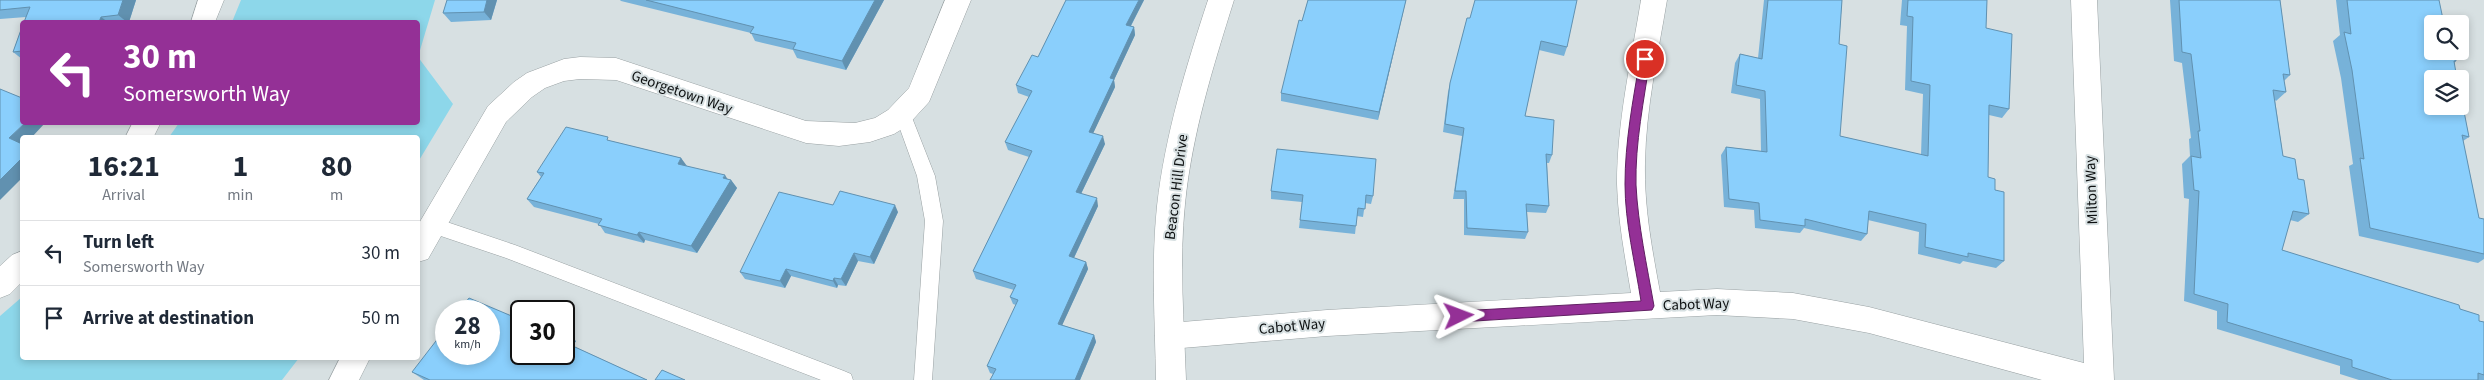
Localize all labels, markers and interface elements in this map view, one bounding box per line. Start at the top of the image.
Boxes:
map controls [2424,15,2469,115]
button: search [2424,15,2469,60]
text: 30 m [123,32,197,82]
pin [1624,38,1666,80]
icon: left [40,40,105,105]
icon: arrive [1631,45,1659,73]
street label: Georgetown Way [629,65,735,120]
button: layers [2424,70,2469,115]
text: Somersworth Way [123,78,290,110]
street label: Beacon Hill Drive [1160,133,1193,241]
text: 16:21 [87,145,160,188]
text: 1 [232,145,248,188]
text: 80 [321,145,352,188]
street label: Milton Way [2080,155,2103,225]
text: Arrival [102,184,145,206]
text: min [227,184,253,206]
text: m [330,184,343,206]
text: Turn left [83,229,154,256]
icon: left [40,239,68,267]
text: 30 m [362,240,400,267]
text: Somersworth Way [83,256,204,278]
position arrow [1432,289,1484,341]
street label: Cabot Way [1662,293,1730,316]
speed limit sign: 30 [510,300,575,365]
icon: arrive [40,304,68,332]
text: Arrive at destination [83,305,254,332]
text: 50 m [362,305,400,332]
text: 28 [454,308,481,344]
street label: Cabot Way [1258,313,1326,340]
text: km/h [454,336,481,353]

